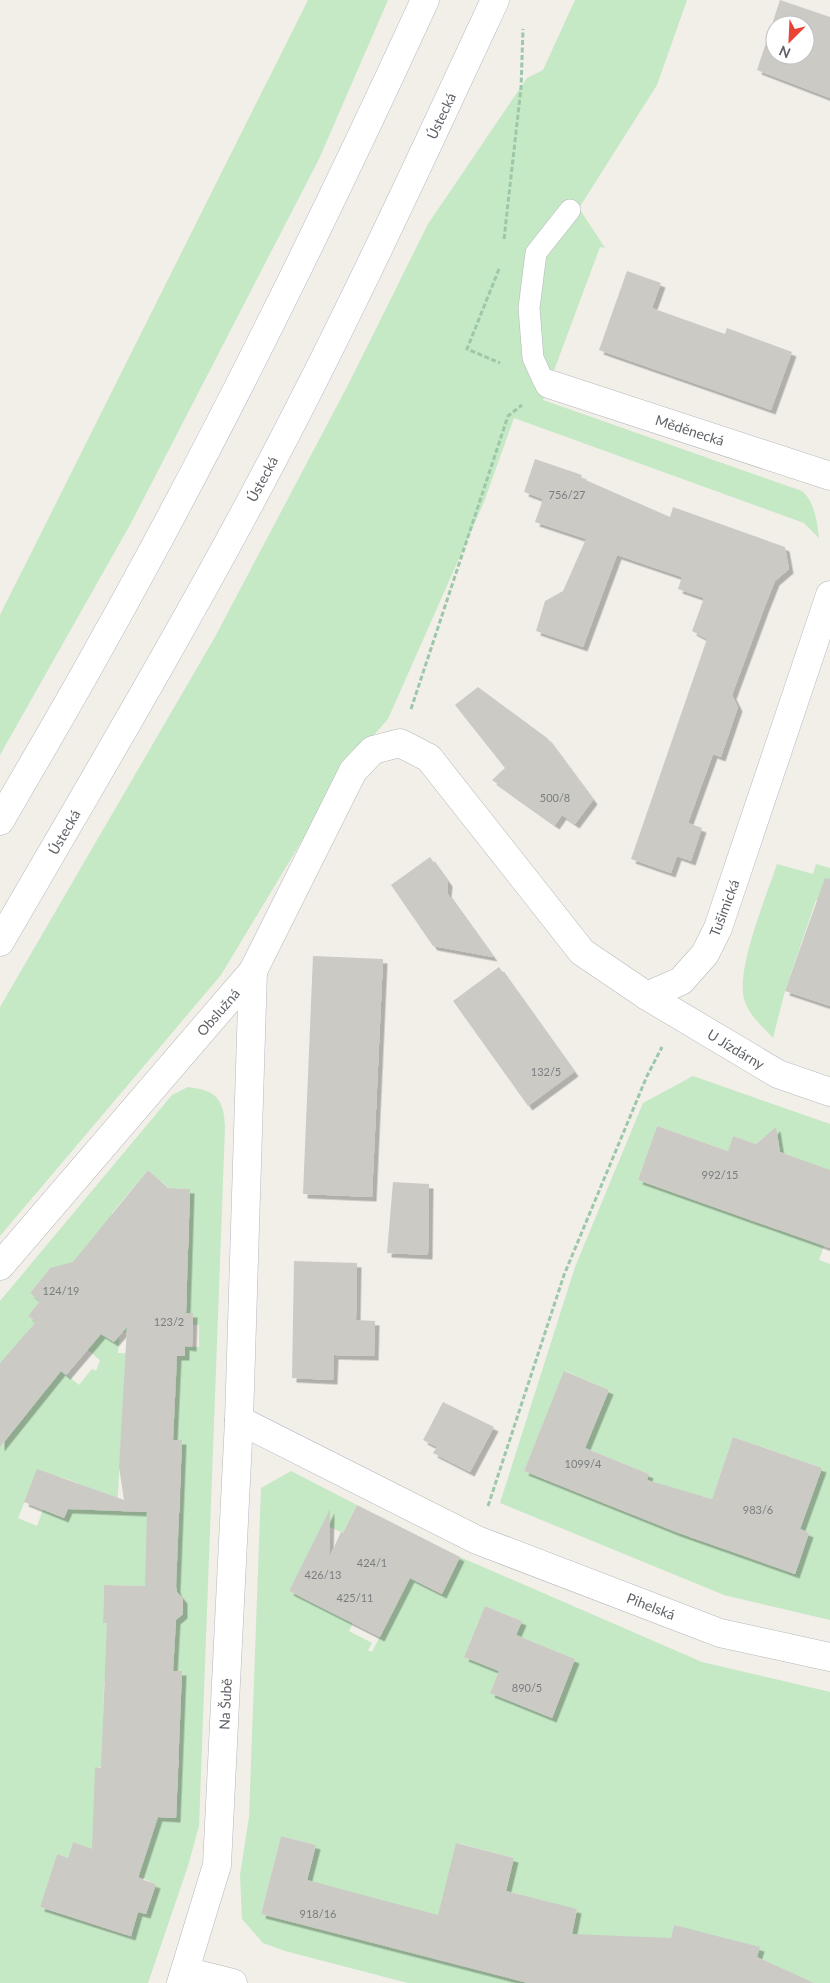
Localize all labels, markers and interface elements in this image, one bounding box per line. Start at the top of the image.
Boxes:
north arrow [765,15,815,65]
text: N [776,42,793,62]
street label: Ústecká [423,90,459,142]
street label: Měděnecká [653,411,727,449]
street label: Ústecká [243,453,281,505]
house number: 756/27 [549,488,585,501]
house number: 500/8 [540,791,570,804]
street label: Ústecká [44,806,84,858]
street label: Tušimická [705,877,743,939]
street label: Obslužná [193,985,243,1039]
street label: U Jízdárny [704,1025,768,1073]
house number: 132/5 [531,1065,561,1078]
house number: 992/15 [702,1168,738,1181]
house number: 124/19 [43,1284,79,1297]
house number: 123/2 [154,1315,184,1328]
house number: 1099/4 [565,1457,602,1470]
house number: 983/6 [743,1503,773,1516]
house number: 424/1 [357,1556,387,1569]
house number: 426/13 [305,1568,341,1581]
street label: Pihelská [624,1589,678,1623]
house number: 425/11 [337,1591,373,1604]
street label: Na Šubě [215,1678,235,1730]
house number: 890/5 [512,1681,542,1694]
house number: 918/16 [300,1907,336,1920]

